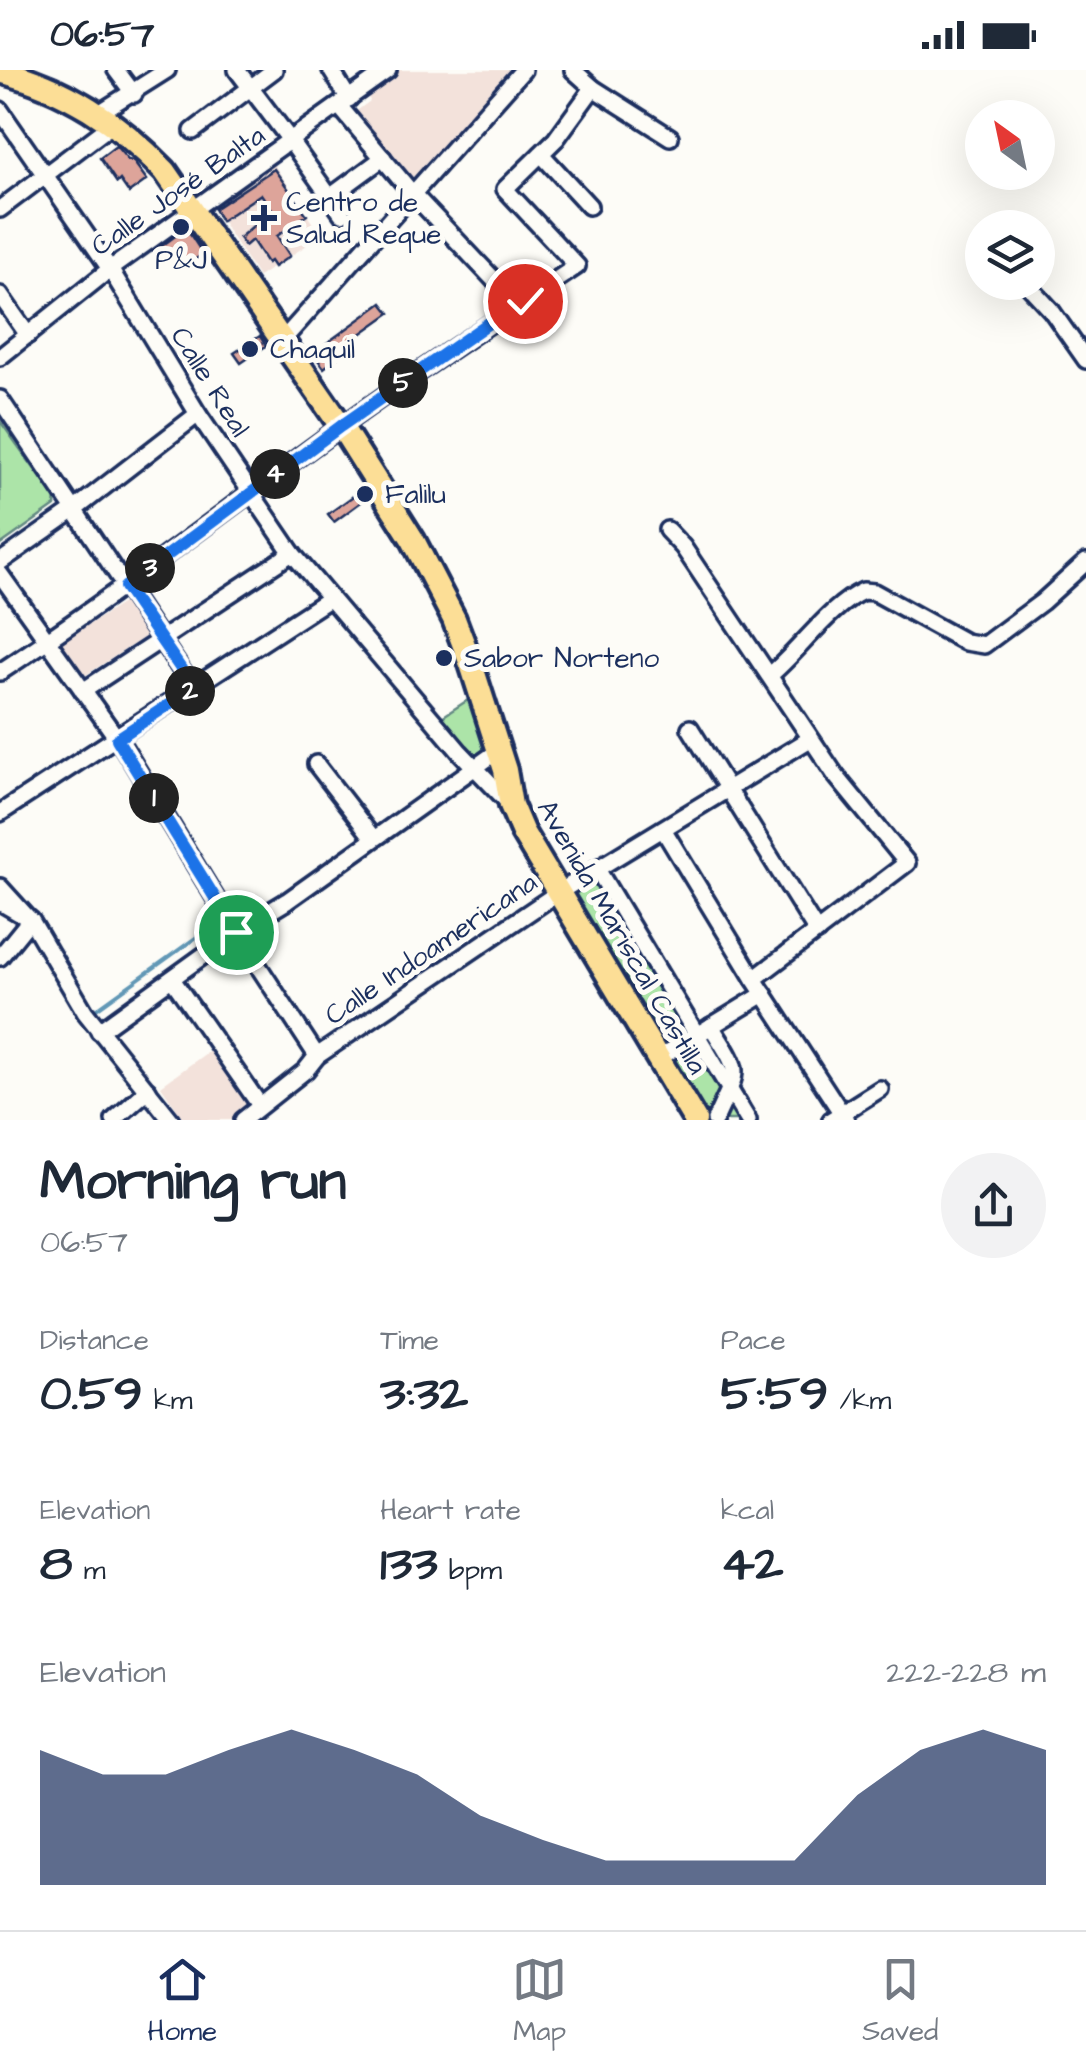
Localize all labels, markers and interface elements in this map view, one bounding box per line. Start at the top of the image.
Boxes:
text: 06:57 [50,9,154,61]
north arrow [965,100,1055,190]
map controls [965,100,1055,300]
street label: Calle José Balta [83,116,273,266]
place label: Centro de Salud Reque [286,183,441,254]
marker: Centro de Salud Reque [251,205,277,231]
button: layers [965,210,1055,300]
marker: P&J [170,216,192,238]
place label: P&J [155,241,207,280]
pin [483,259,568,344]
icon: check [498,274,553,329]
street label: Calle Real [161,320,259,444]
place label: Chaquil [270,330,355,369]
marker: Chaquil [239,338,261,360]
pin: 5 [378,358,428,408]
text: 5 [393,363,413,402]
pin: 4 [250,449,300,499]
text: 4 [265,454,285,493]
place label: Falilu [385,475,446,514]
marker: Falilu [354,483,376,505]
pin: 3 [125,543,175,593]
text: 3 [143,548,157,587]
place label: Sabor Norteno [464,639,660,678]
marker: Sabor Norteno [433,647,455,669]
pin: 2 [165,666,215,716]
text: 2 [182,671,198,710]
pin: 1 [129,773,179,823]
text: 1 [152,778,156,817]
street label: Avenida Mariscal Castilla [527,793,717,1081]
street label: Calle Indoamericana [317,863,545,1035]
pin [194,890,279,975]
icon: arrive [209,905,264,960]
text: Morning run [40,1144,346,1220]
button: share [941,1153,1046,1258]
text: 06:57 [40,1220,128,1265]
text: Distance [40,1321,149,1360]
text: Time [380,1321,439,1360]
text: Pace [721,1321,786,1360]
text: 0.59 [40,1360,142,1429]
text: 3:32 [380,1360,468,1429]
text: 5:59 [721,1360,828,1429]
text: km [142,1381,193,1420]
text: /km [828,1381,891,1420]
text: Elevation [40,1491,150,1530]
text: Heart rate [380,1491,521,1530]
text: kcal [721,1491,774,1530]
text: 8 [40,1530,72,1599]
text: 133 [380,1530,438,1599]
text: 42 [721,1530,783,1599]
text: m [72,1551,105,1590]
text: bpm [438,1551,502,1590]
text: Elevation [40,1650,166,1695]
text: 222–228 m [886,1650,1046,1695]
tab: Home [148,1952,217,2051]
tab: Map [512,1952,567,2051]
tab: Saved [862,1952,938,2051]

